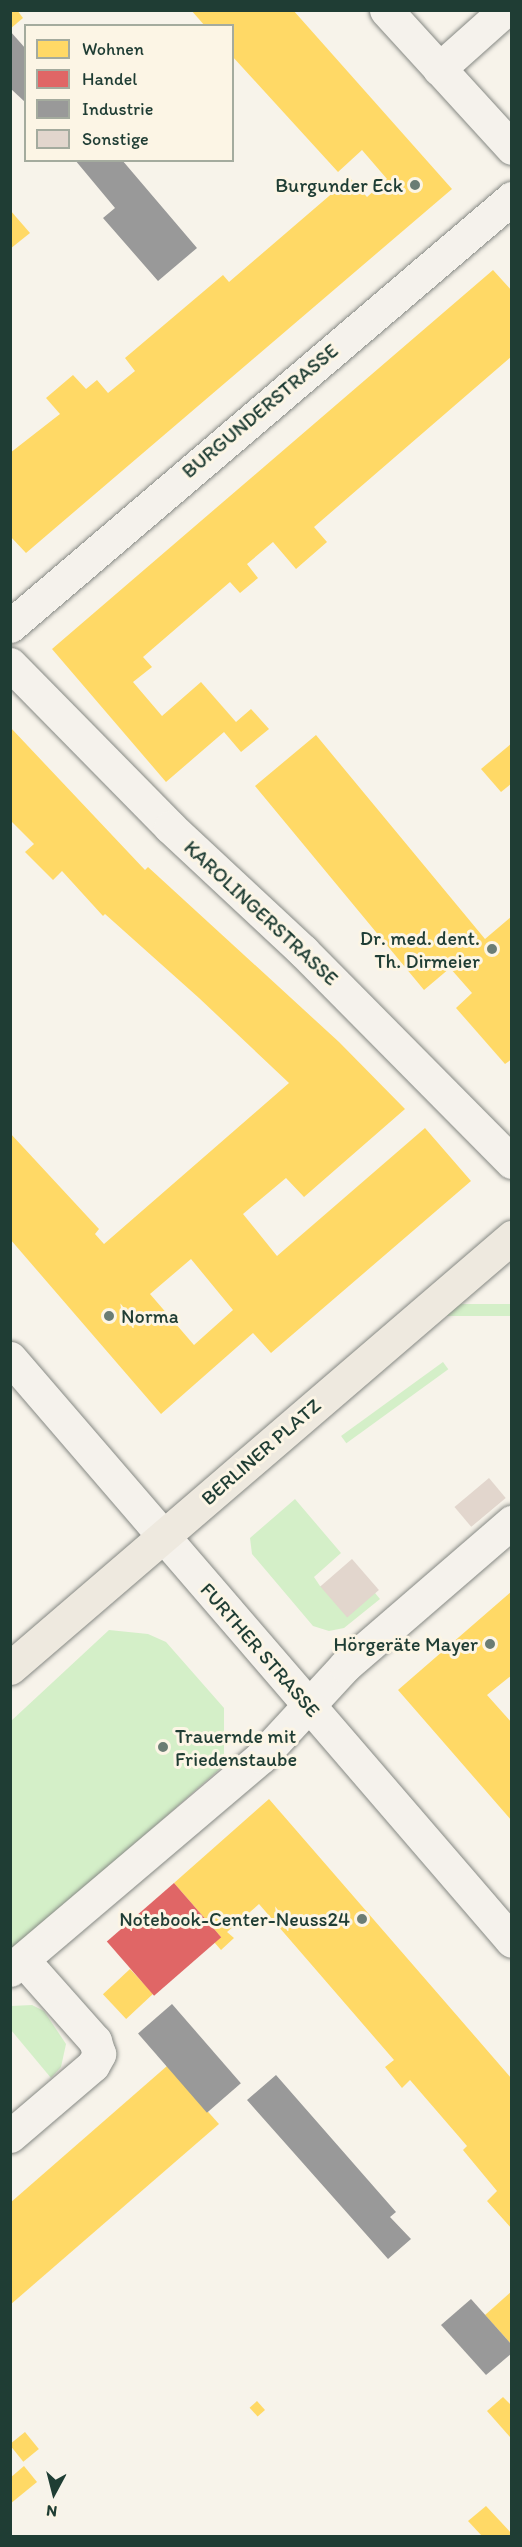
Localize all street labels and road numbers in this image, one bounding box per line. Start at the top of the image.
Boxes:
street label: BURGUNDERSTRASSE [177,339,343,483]
street label: KAROLINGERSTRASSE [179,835,343,991]
street label: BERLINER PLATZ [197,1394,325,1510]
street label: FURTHER STRASSE [195,1578,325,1722]

